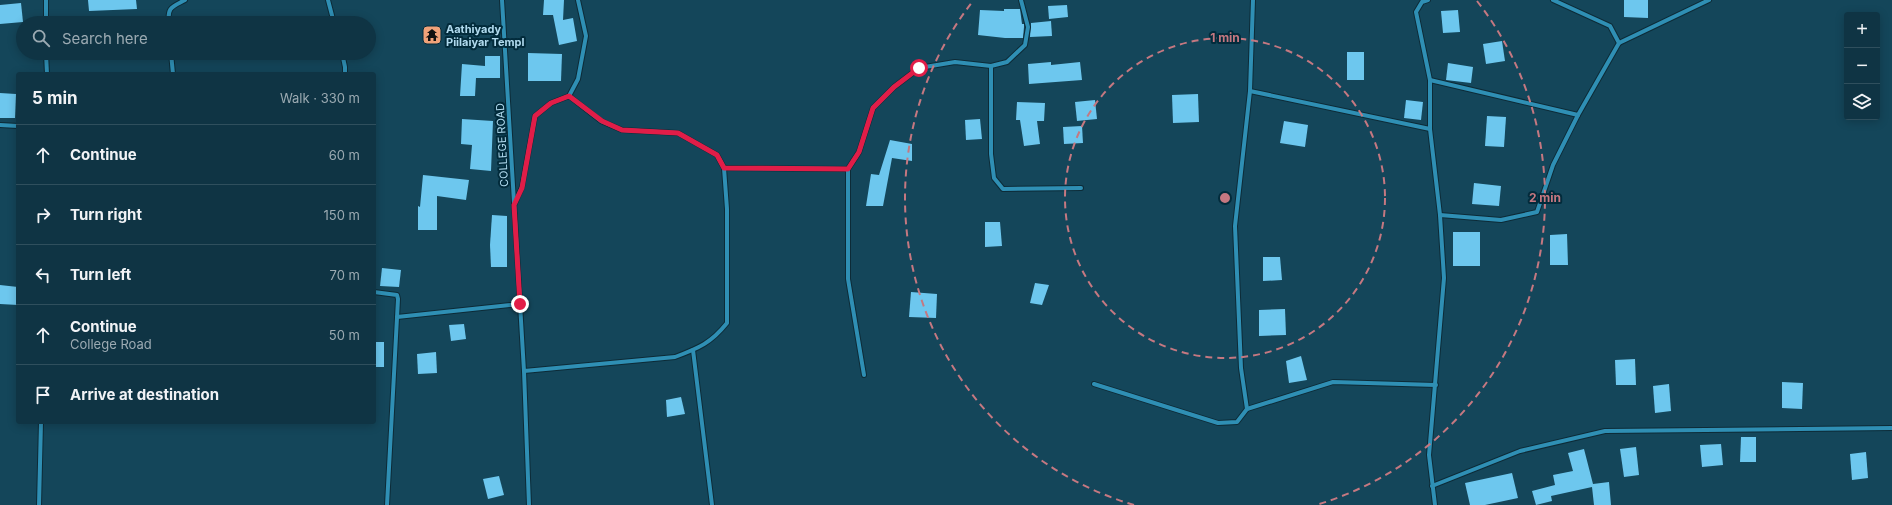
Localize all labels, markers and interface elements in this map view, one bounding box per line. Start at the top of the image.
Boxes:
map controls [1844,12,1880,120]
button: + [1844,12,1880,48]
search box [16,16,376,60]
place label: Aathiyady Piilaiyar Templ [446,22,524,49]
temple icon: Aathiyady Piilaiyar Templ [421,24,443,46]
icon: search [30,27,52,49]
text: Search here [62,29,148,48]
text: 1 min [1210,30,1240,45]
button: − [1844,48,1880,84]
route start [910,59,928,77]
button: layers [1844,84,1880,120]
text: 5 min [32,88,78,108]
text: Walk · 330 m [280,90,360,106]
street label: COLLEGE ROAD [493,103,511,187]
icon: ahead [32,144,54,166]
text: Continue [70,145,137,164]
text: 60 m [329,147,360,163]
text: 2 min [1529,190,1561,205]
centre of rings [1218,191,1232,205]
icon: right [32,204,54,226]
text: Turn right [70,205,142,224]
text: 150 m [324,207,360,223]
icon: left [32,264,54,286]
text: Turn left [70,265,131,284]
text: 70 m [330,267,360,283]
route end [511,295,529,313]
text: Continue [70,317,137,336]
icon: ahead [32,324,54,346]
text: 50 m [329,327,360,343]
text: College Road [70,336,152,352]
icon: arrive [32,384,54,406]
text: Arrive at destination [70,385,219,404]

